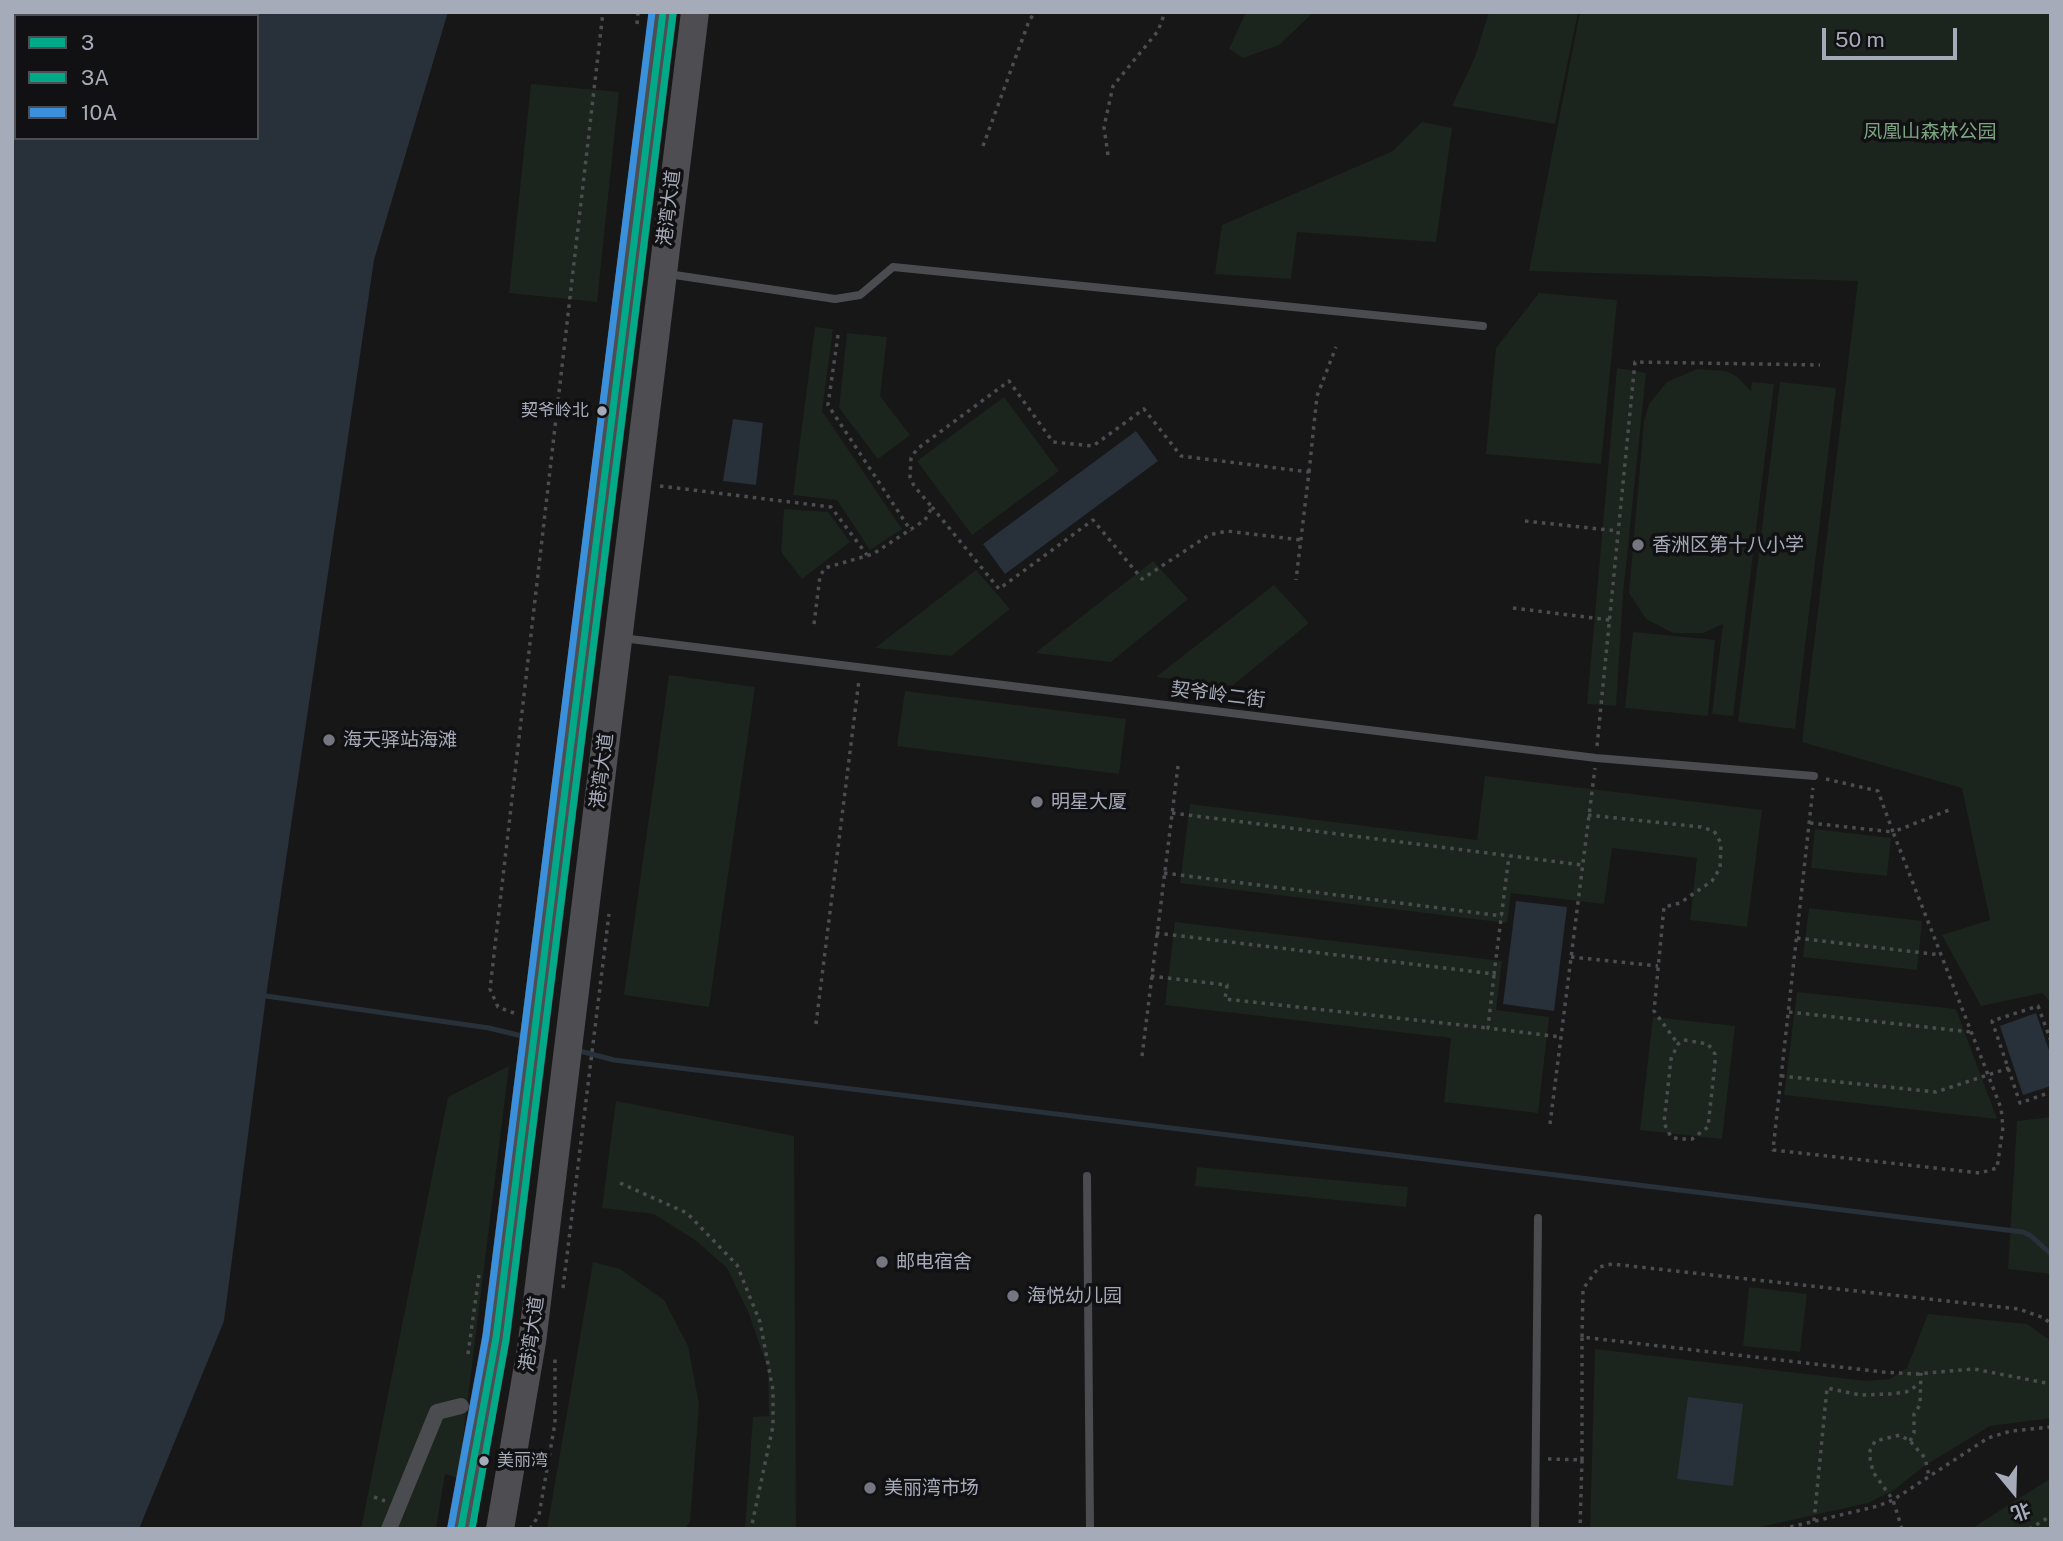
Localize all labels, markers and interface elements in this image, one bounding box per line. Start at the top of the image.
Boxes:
legend [14,14,259,140]
scale bar [1825,14,1960,58]
text: 50 m [1835,27,1885,52]
text: 3 [81,30,94,55]
text: 3A [81,65,109,90]
text: 10A [81,100,117,125]
park label: 凤凰山森林公园 [1864,121,1996,143]
street label: 港湾大道 [653,169,685,247]
place label: 契爷岭北 [521,401,589,421]
marker: 契爷岭北 [595,404,609,418]
place label: 香洲区第十八小学 [1652,534,1804,556]
marker: 香洲区第十八小学 [1630,537,1646,553]
street label: 契爷岭二街 [1169,678,1267,712]
place label: 海天驿站海滩 [343,729,457,751]
marker: 海天驿站海滩 [321,732,337,748]
street label: 港湾大道 [586,732,618,810]
place label: 明星大厦 [1051,791,1127,813]
marker: 明星大厦 [1029,794,1045,810]
place label: 邮电宿舍 [896,1251,972,1273]
marker: 邮电宿舍 [874,1254,890,1270]
place label: 海悦幼儿园 [1027,1285,1122,1307]
marker: 海悦幼儿园 [1005,1288,1021,1304]
street label: 港湾大道 [515,1295,549,1373]
place label: 美丽湾 [497,1451,548,1471]
marker: 美丽湾 [477,1454,491,1468]
north arrow [1979,1457,2049,1527]
place label: 美丽湾市场 [884,1477,979,1499]
marker: 美丽湾市场 [862,1480,878,1496]
text: 北 [2008,1498,2033,1525]

